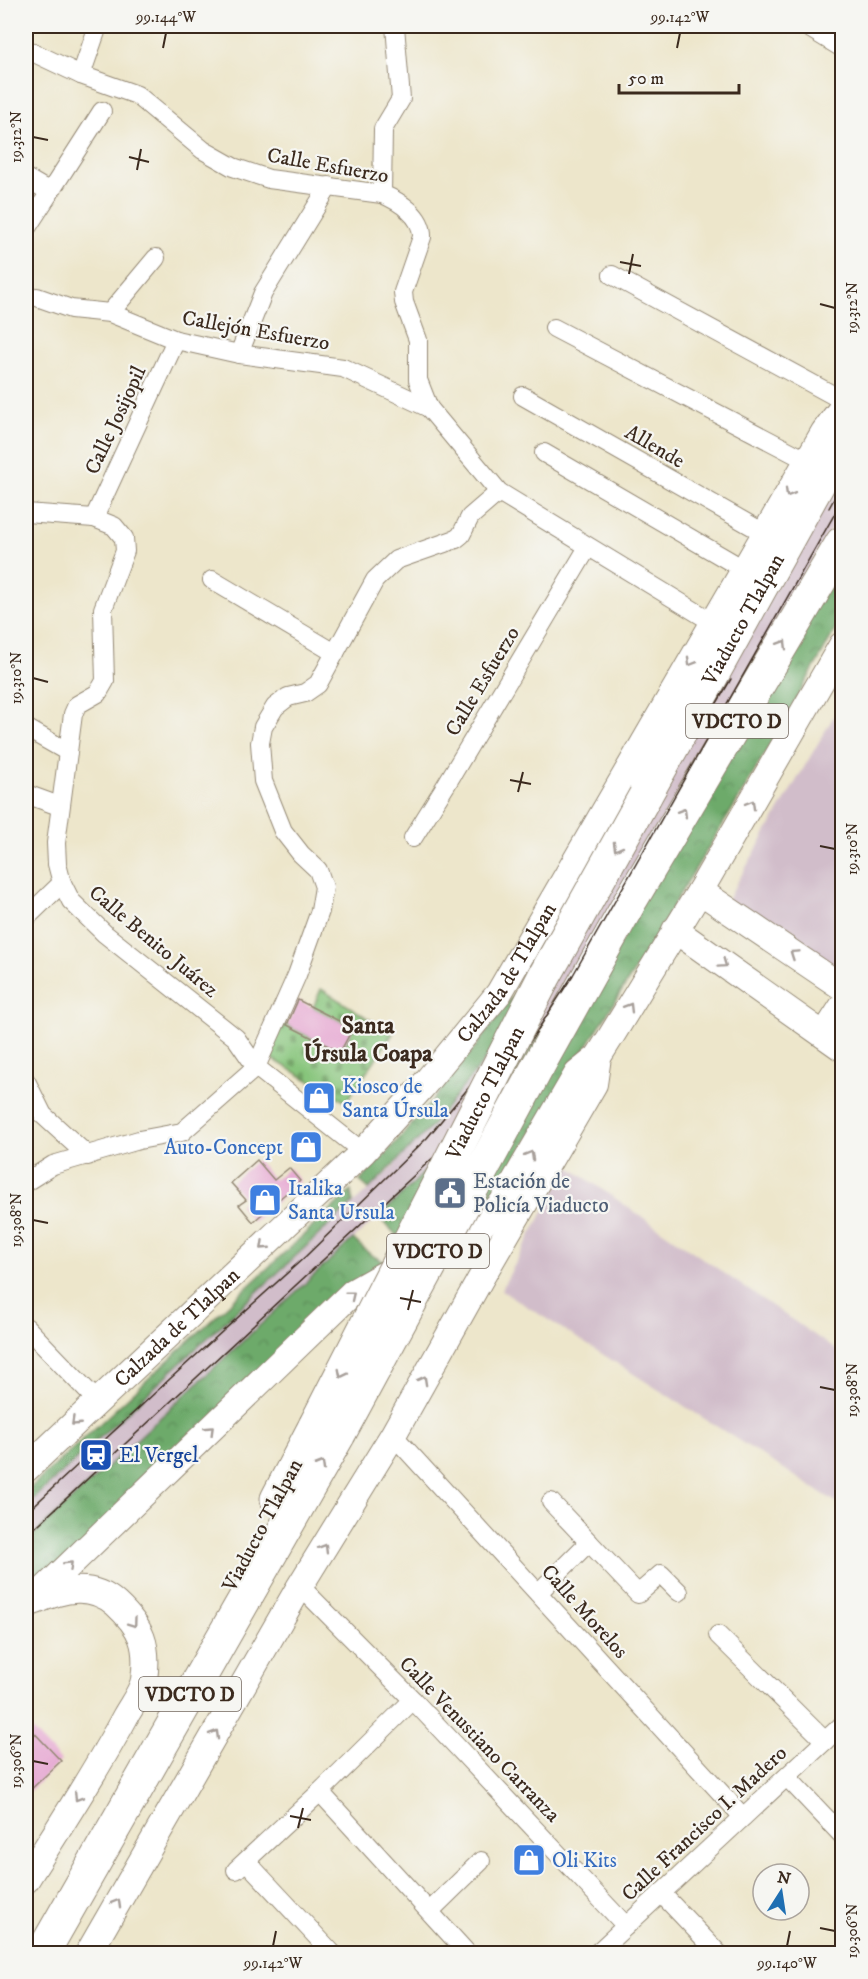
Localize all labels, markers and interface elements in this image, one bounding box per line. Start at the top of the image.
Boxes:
text: 99.144°W [135,8,196,27]
text: 99.142°W [650,8,710,27]
scale bar [619,57,739,95]
text: 50 m [628,68,664,90]
text: 19.312°N [7,111,26,163]
street label: Calle Esfuerzo [265,142,391,189]
text: 19.312°N [843,282,862,334]
street label: Callejón Esfuerzo [180,305,332,357]
street label: Calle Josijopil [79,361,153,479]
street label: Allende [620,419,689,474]
one-way arrow [785,487,797,497]
street label: Viaducto Tlalpan [696,549,791,691]
street label: Calle Esfuerzo [440,622,526,741]
one-way arrow [776,640,787,650]
text: 19.310°N [7,652,26,704]
one-way arrow [687,656,699,666]
road number: VDCTO D [686,704,788,738]
one-way arrow [743,800,755,810]
one-way arrow [676,808,688,818]
text: 19.310°N [843,823,862,875]
one-way arrow [612,841,624,851]
street label: Calle Benito Juárez [83,880,223,1003]
street label: Calzada de Tlalpan [451,898,562,1049]
one-way arrow [790,950,800,962]
one-way arrow [716,957,727,968]
one-way arrow [621,1003,633,1013]
district label: Santa Úrsula Coapa [303,1011,433,1069]
street label: Viaducto Tlalpan [440,1022,531,1165]
place label: Kiosco de Santa Úrsula [342,1074,449,1124]
shop icon: Kiosco de Santa Úrsula [301,1080,337,1116]
shop icon: Auto-Concept [288,1129,324,1165]
place label: Auto-Concept [164,1135,283,1161]
one-way arrow [523,1150,534,1161]
place label: Estación de Policía Viaducto [473,1169,609,1219]
public building icon: Estación de Policía Viaducto [432,1175,468,1211]
place label: Italika Santa Ursula [288,1176,395,1226]
shop icon: Italika Santa Ursula [247,1182,283,1218]
text: 19.308°N [7,1193,26,1247]
road number: VDCTO D [387,1234,489,1268]
one-way arrow [260,1238,271,1249]
street label: Calzada de Tlalpan [109,1263,246,1393]
one-way arrow [344,1291,355,1302]
text: 19.308°N [843,1363,862,1417]
one-way arrow [337,1367,349,1378]
one-way arrow [416,1376,428,1386]
one-way arrow [72,1414,83,1425]
one-way arrow [202,1426,213,1437]
station icon: El Vergel [78,1437,114,1473]
place label: El Vergel [119,1443,199,1469]
street label: Viaducto Tlalpan [217,1455,309,1597]
one-way arrow [314,1461,325,1471]
one-way arrow [316,1544,328,1554]
street label: Calle Morelos [535,1559,633,1664]
one-way arrow [63,1561,73,1572]
one-way arrow [126,1616,137,1627]
street label: Calle Venustiano Carranza [393,1651,565,1828]
road number: VDCTO D [139,1677,241,1711]
one-way arrow [207,1730,219,1740]
text: 19.306°N [7,1733,26,1789]
street label: Calle Francisco I. Madero [617,1740,793,1907]
one-way arrow [73,1791,85,1801]
shop icon: Oli Kits [511,1842,547,1878]
place label: Oli Kits [552,1848,617,1874]
north arrow [751,1862,811,1922]
text: N [775,1867,792,1889]
one-way arrow [110,1899,121,1909]
text: 19.306°N [843,1903,862,1959]
text: 99.142°W [243,1954,303,1973]
text: 99.140°W [756,1954,817,1973]

